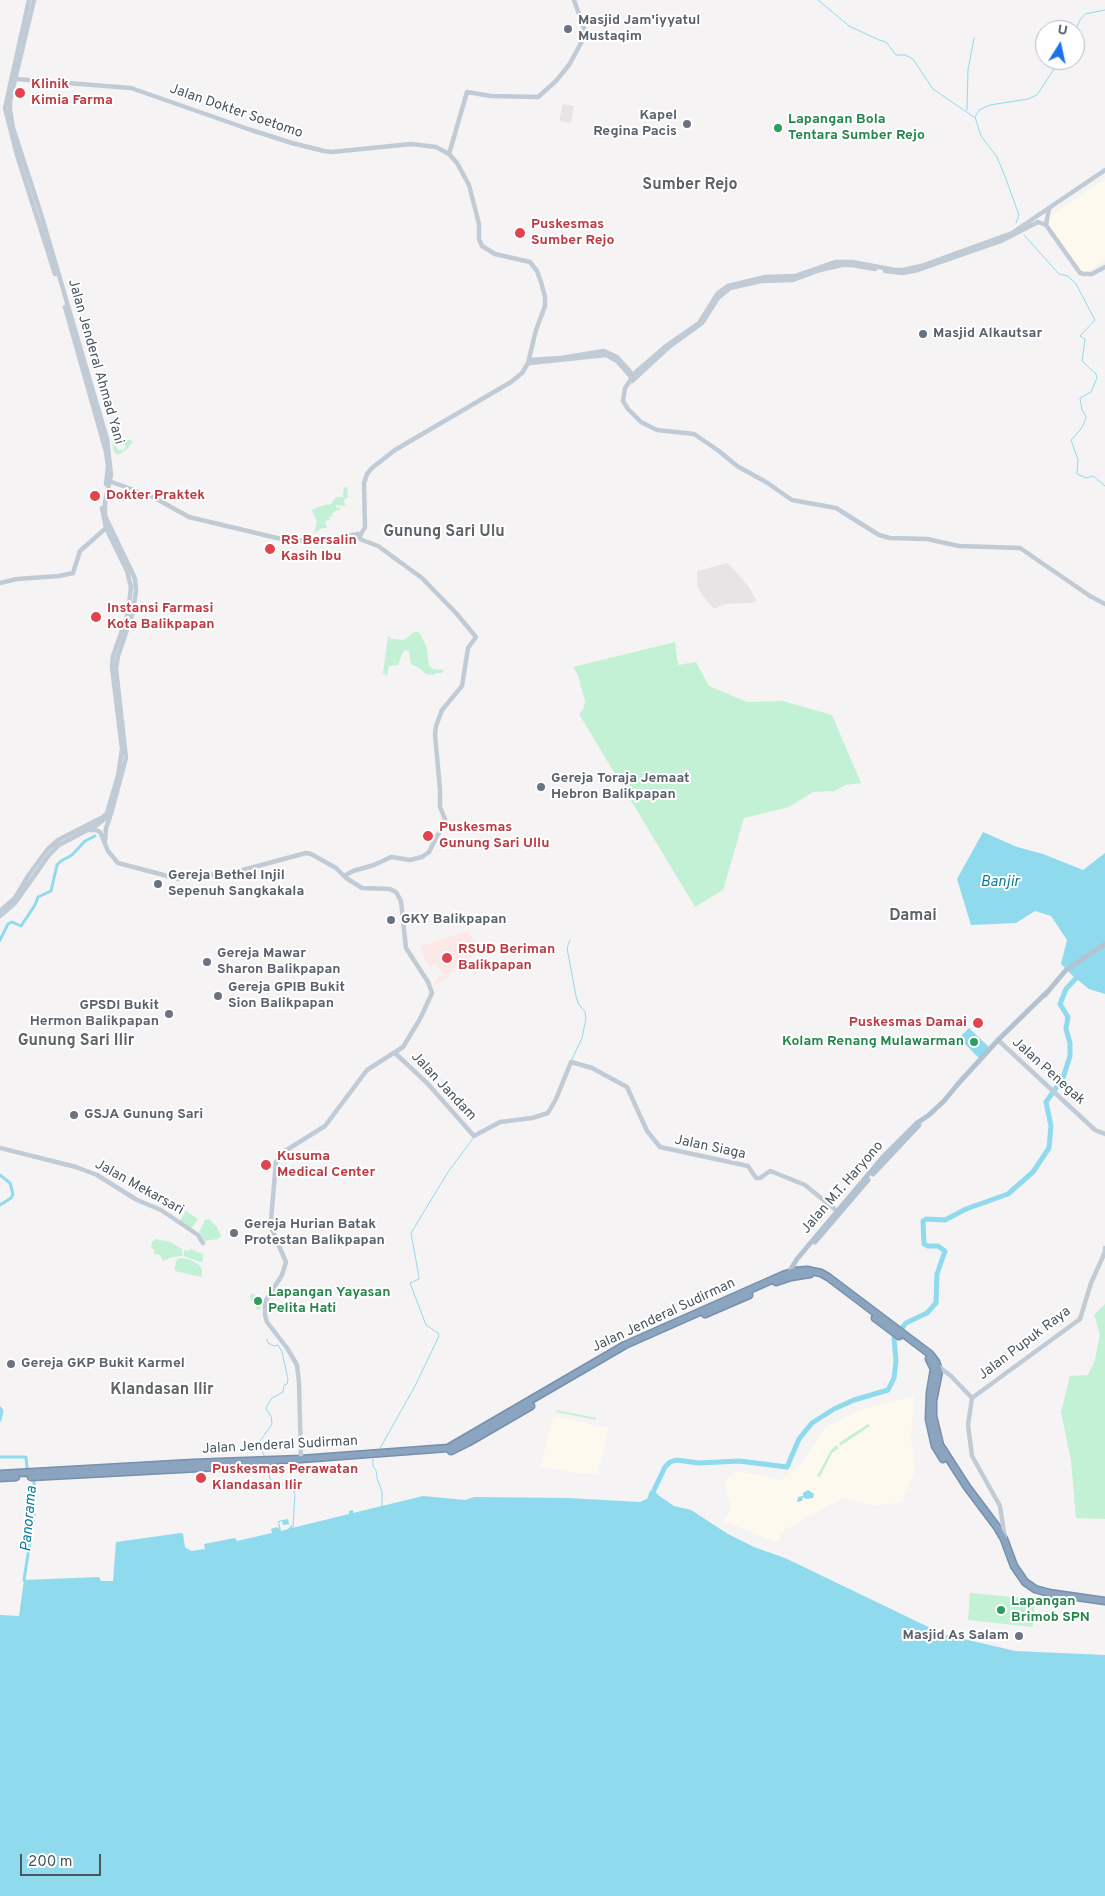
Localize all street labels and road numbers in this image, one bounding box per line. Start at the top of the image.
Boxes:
street label: Jalan Dokter Soetomo [167,81,305,143]
street label: Jalan Jenderal Ahmad Yani [63,277,127,447]
street label: Jalan Penegak [1008,1035,1088,1109]
street label: Jalan Jandam [407,1049,479,1125]
street label: Jalan Siaga [673,1132,747,1164]
street label: Jalan M.T. Haryono [798,1138,888,1238]
street label: Jalan Mekarsari [92,1157,186,1219]
street label: Jalan Jenderal Sudirman [590,1275,738,1357]
street label: Jalan Pupuk Raya [975,1304,1075,1384]
street label: Jalan Jenderal Sudirman [202,1434,358,1458]

